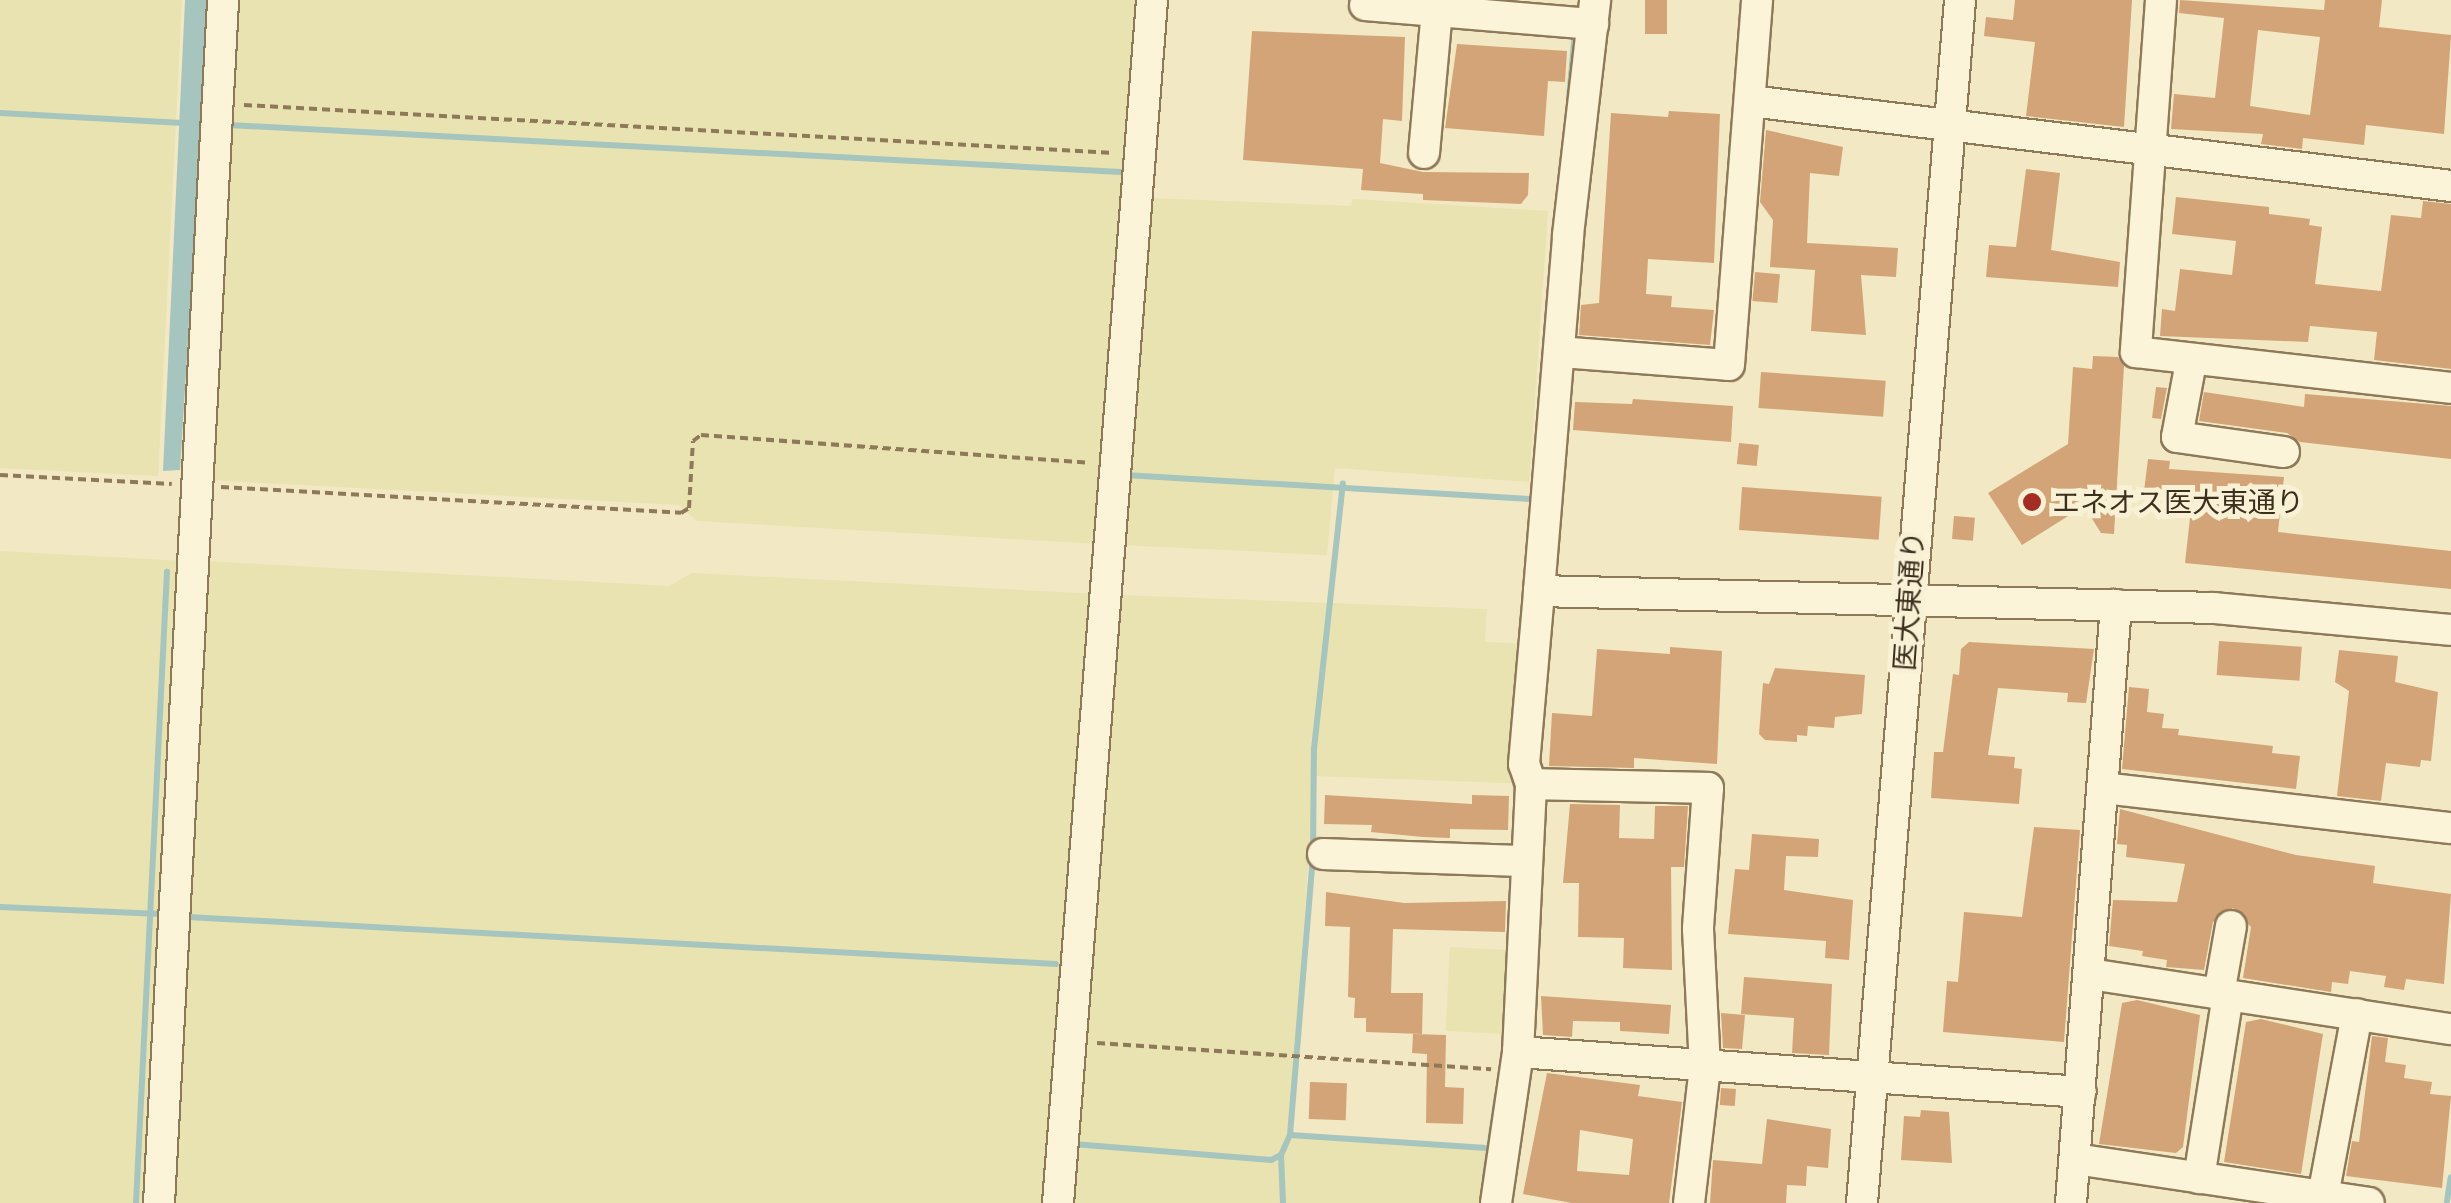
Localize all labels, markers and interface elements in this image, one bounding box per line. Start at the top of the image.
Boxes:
place label: エネオス医大東通り [2052,485,2304,519]
marker: エネオス医大東通り [2021,491,2043,513]
street label: 医大東通り [1887,530,1931,672]

